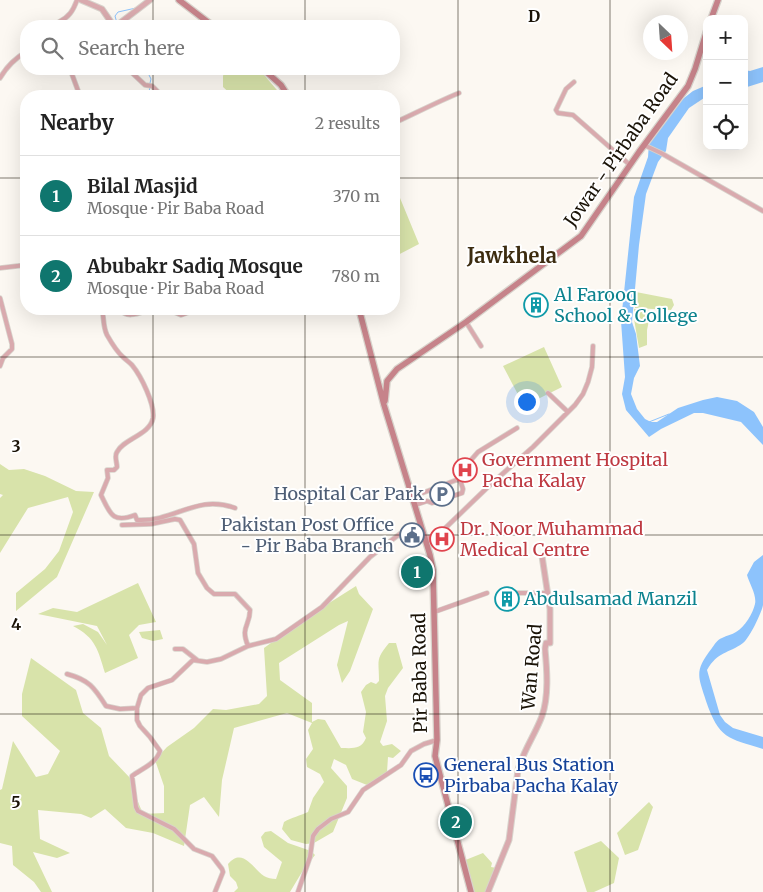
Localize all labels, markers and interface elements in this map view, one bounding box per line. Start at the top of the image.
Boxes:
text: D [528,6,540,26]
north arrow [643,15,688,60]
map controls [703,15,748,150]
button: + [703,15,748,60]
search box [20,20,400,75]
icon: search [38,34,66,62]
text: Search here [78,36,185,60]
button: − [703,60,748,105]
street label: Jowar - Pirbaba Road [558,68,683,232]
button: locate [703,105,748,150]
text: Nearby [40,109,114,136]
text: 2 results [315,113,380,133]
text: Bilal Masjid [87,174,198,198]
text: 1 [52,186,60,206]
text: 370 m [333,186,380,206]
text: Mosque · Pir Baba Road [87,198,264,218]
district label: Jawkhela [466,243,557,268]
text: Abubakr Sadiq Mosque [87,254,303,278]
text: 2 [51,266,61,286]
text: 780 m [332,266,380,286]
text: Mosque · Pir Baba Road [87,278,264,298]
place label: Al Farooq School & College [553,283,697,327]
building icon: Al Farooq School & College [523,292,549,318]
your location [514,389,540,415]
text: 3 [11,436,21,456]
place label: Government Hospital Pacha Kalay [482,448,668,492]
hospital icon: Government Hospital Pacha Kalay [452,457,478,483]
parking icon: Hospital Car Park [429,481,455,507]
place label: Hospital Car Park [273,482,425,505]
place label: Pakistan Post Office - Pir Baba Branch [221,513,394,557]
place label: Dr. Noor Muhammad Medical Centre [460,517,643,561]
public building icon: Pakistan Post Office - Pir Baba Branch [399,522,425,548]
hospital icon: Dr. Noor Muhammad Medical Centre [429,526,455,552]
pin: 1 [401,553,433,591]
building icon: Abdulsamad Manzil [494,586,520,612]
place label: Abdulsamad Manzil [523,587,698,610]
street label: Pir Baba Road [407,612,432,733]
text: 4 [11,614,21,634]
street label: Wan Road [516,623,547,712]
place label: General Bus Station Pirbaba Pacha Kalay [444,753,619,797]
bus stop icon: General Bus Station Pirbaba Pacha Kalay [413,762,439,788]
text: 5 [11,792,21,812]
pin: 2 [440,803,472,841]

